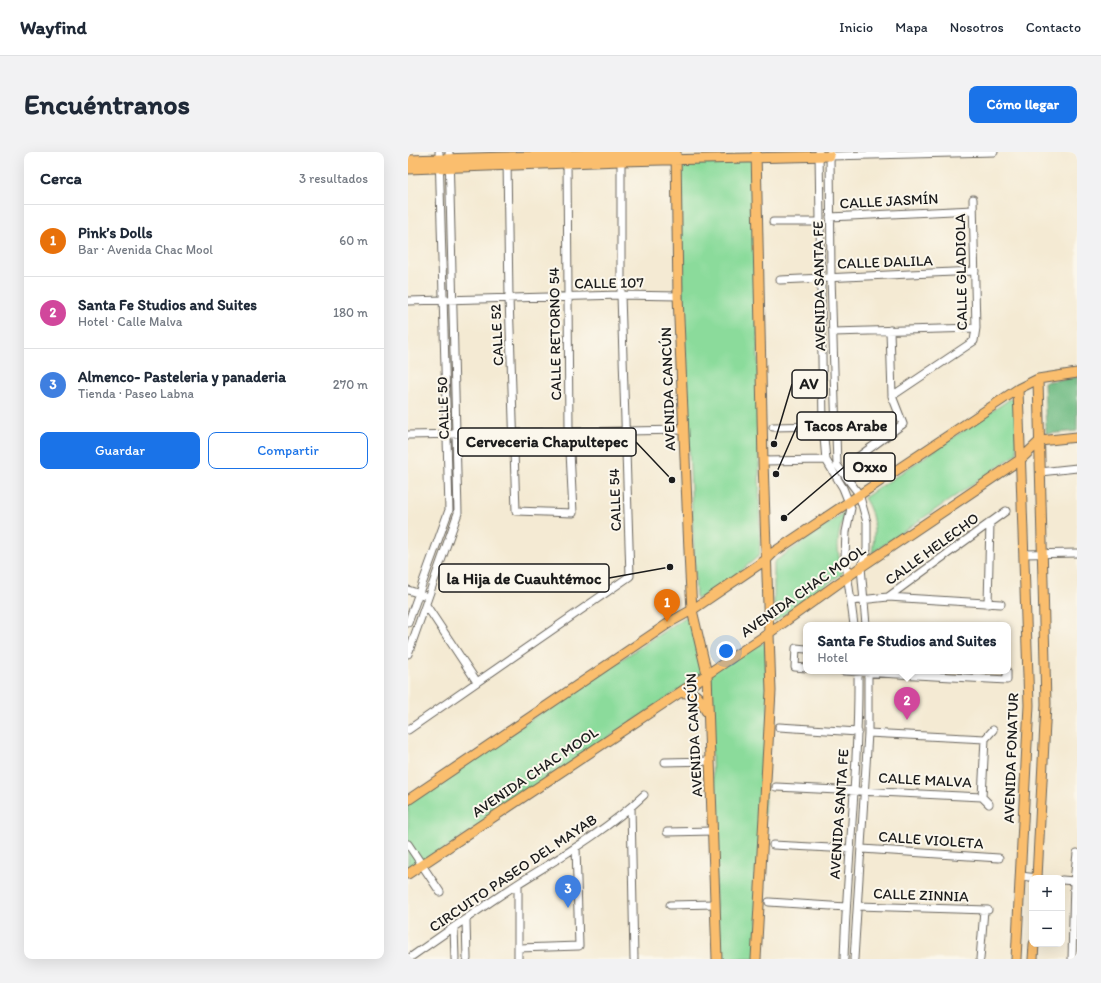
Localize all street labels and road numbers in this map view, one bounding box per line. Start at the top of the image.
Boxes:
street label: CALLE JASMÍN [839,189,939,213]
street label: CALLE GLADIOLA [951,213,971,331]
street label: AVENIDA SANTA FE [809,221,829,351]
street label: CALLE DALILA [837,251,934,273]
street label: CALLE RETORNO 54 [545,267,565,401]
street label: CALLE 107 [574,273,645,293]
street label: CALLE 52 [486,303,508,366]
street label: AVENIDA CANCÚN [657,327,679,451]
street label: CALLE 50 [433,376,453,440]
street label: CALLE 54 [605,468,625,532]
street label: CALLE HELECHO [882,509,983,589]
street label: AVENIDA CHAC MOOL [737,541,869,641]
street label: AVENIDA CANCÚN [682,673,706,797]
street label: AVENIDA FONATUR [1000,692,1022,824]
street label: AVENIDA CHAC MOOL [468,723,602,821]
street label: AVENIDA SANTA FE [825,748,853,880]
street label: CALLE MALVA [878,769,973,791]
street label: CIRCUITO PASEO DEL MAYAB [426,810,600,936]
street label: CALLE VIOLETA [878,827,985,853]
street label: CALLE ZINNIA [873,884,970,906]

